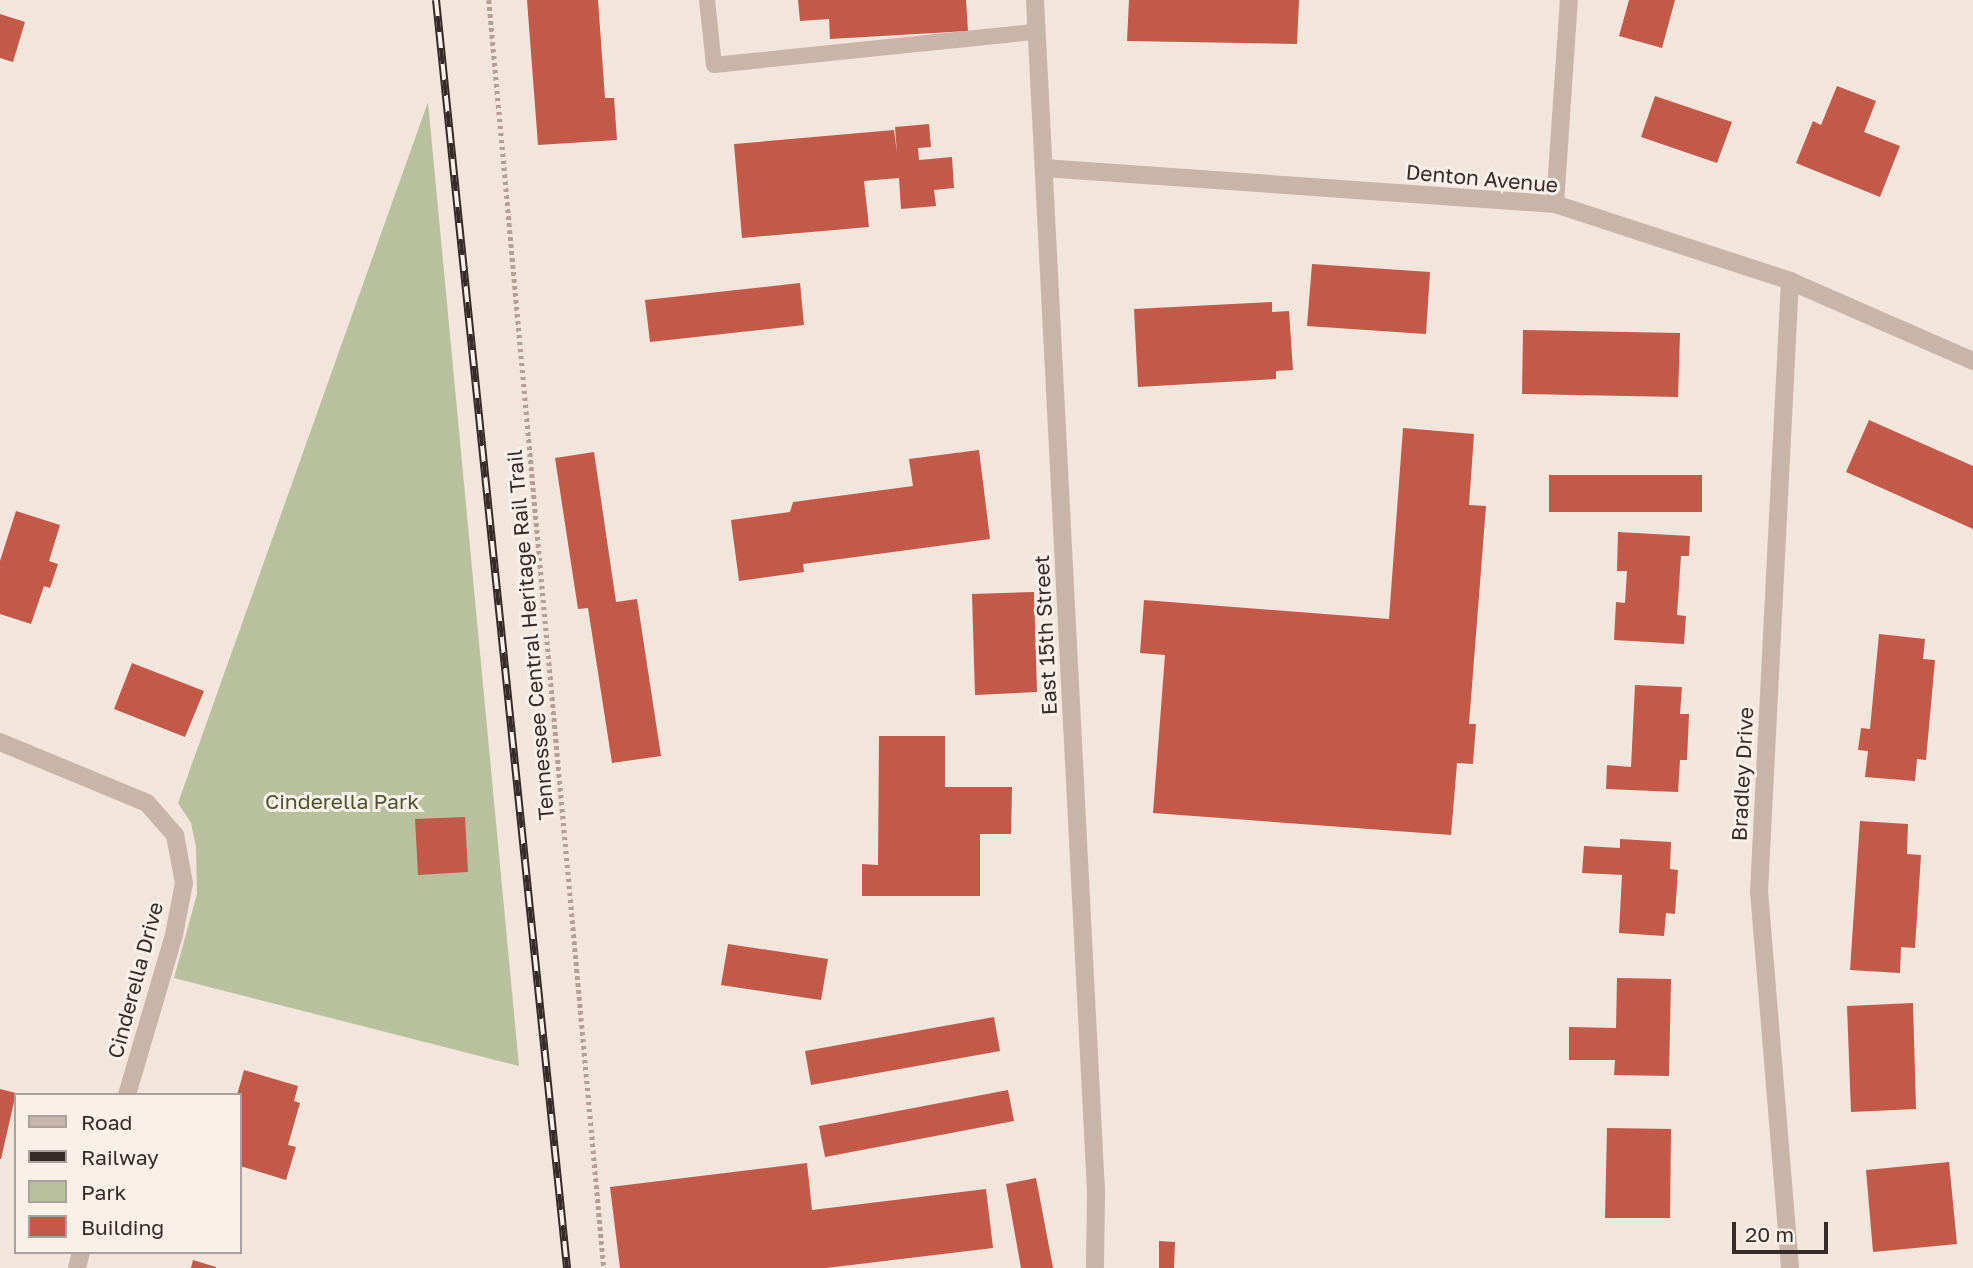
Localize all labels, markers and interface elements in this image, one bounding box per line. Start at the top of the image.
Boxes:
street label: Denton Avenue [1405,159,1559,197]
street label: Tennessee Central Heritage Rail Trail [501,449,559,821]
street label: East 15th Street [1028,554,1062,716]
street label: Bradley Drive [1726,706,1758,842]
park label: Cinderella Park [265,788,419,814]
street label: Cinderella Drive [102,899,168,1061]
legend [14,1093,242,1254]
text: Road [81,1109,132,1135]
text: Railway [81,1144,159,1170]
text: Park [81,1179,126,1205]
scale bar [1735,1208,1831,1252]
text: Building [81,1214,164,1240]
text: 20 m [1745,1221,1794,1247]

